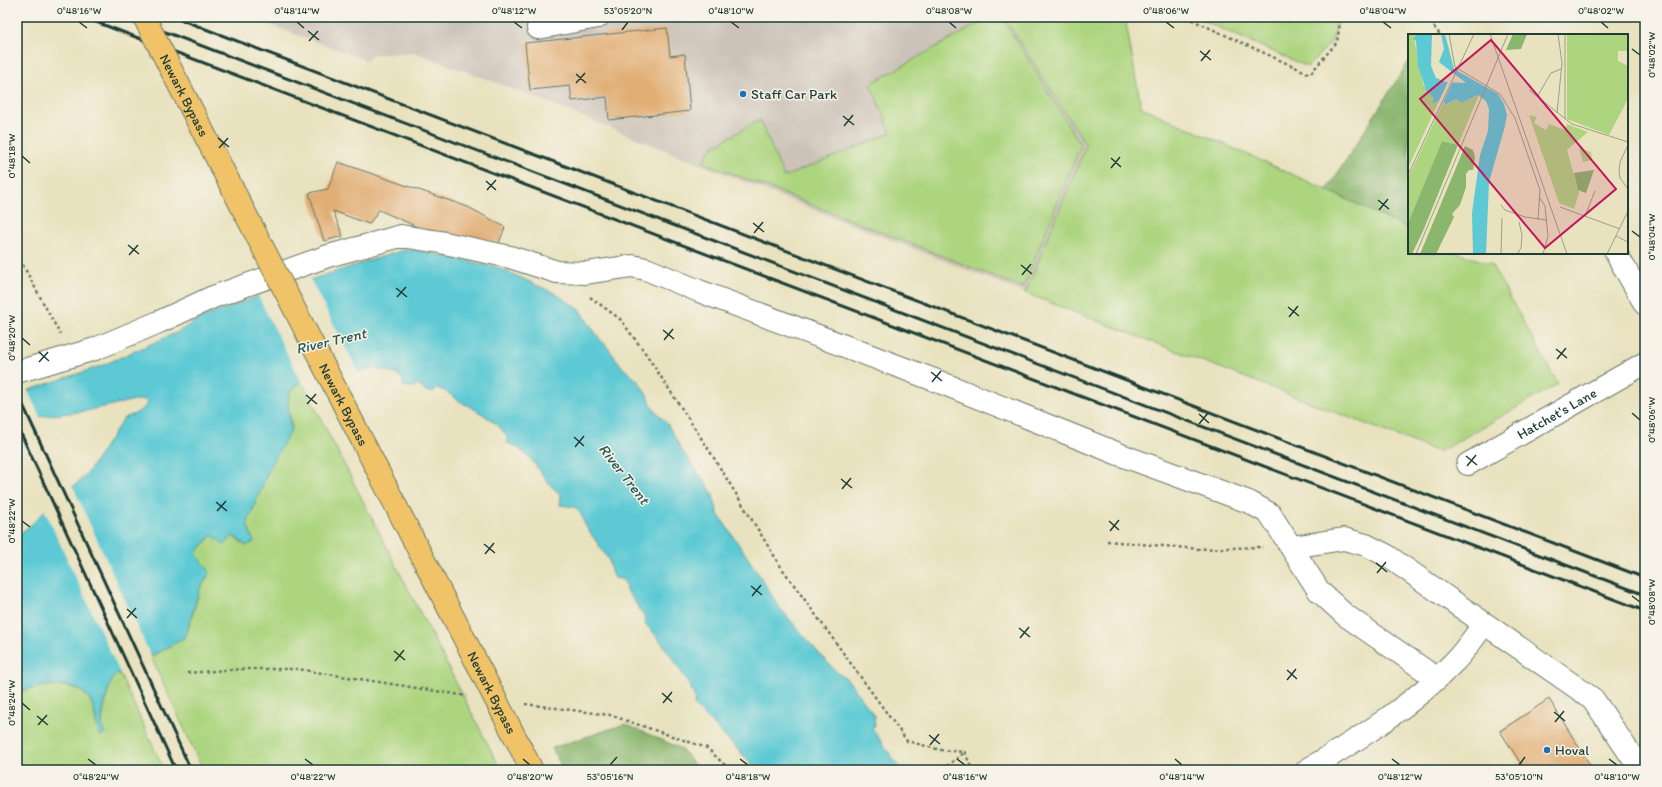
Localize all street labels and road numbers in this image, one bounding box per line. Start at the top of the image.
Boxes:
street label: Newark Bypass [156,51,213,139]
street label: Newark Bypass [315,360,372,449]
street label: Hatchet's Lane [1514,384,1600,443]
street label: Newark Bypass [464,648,520,737]

